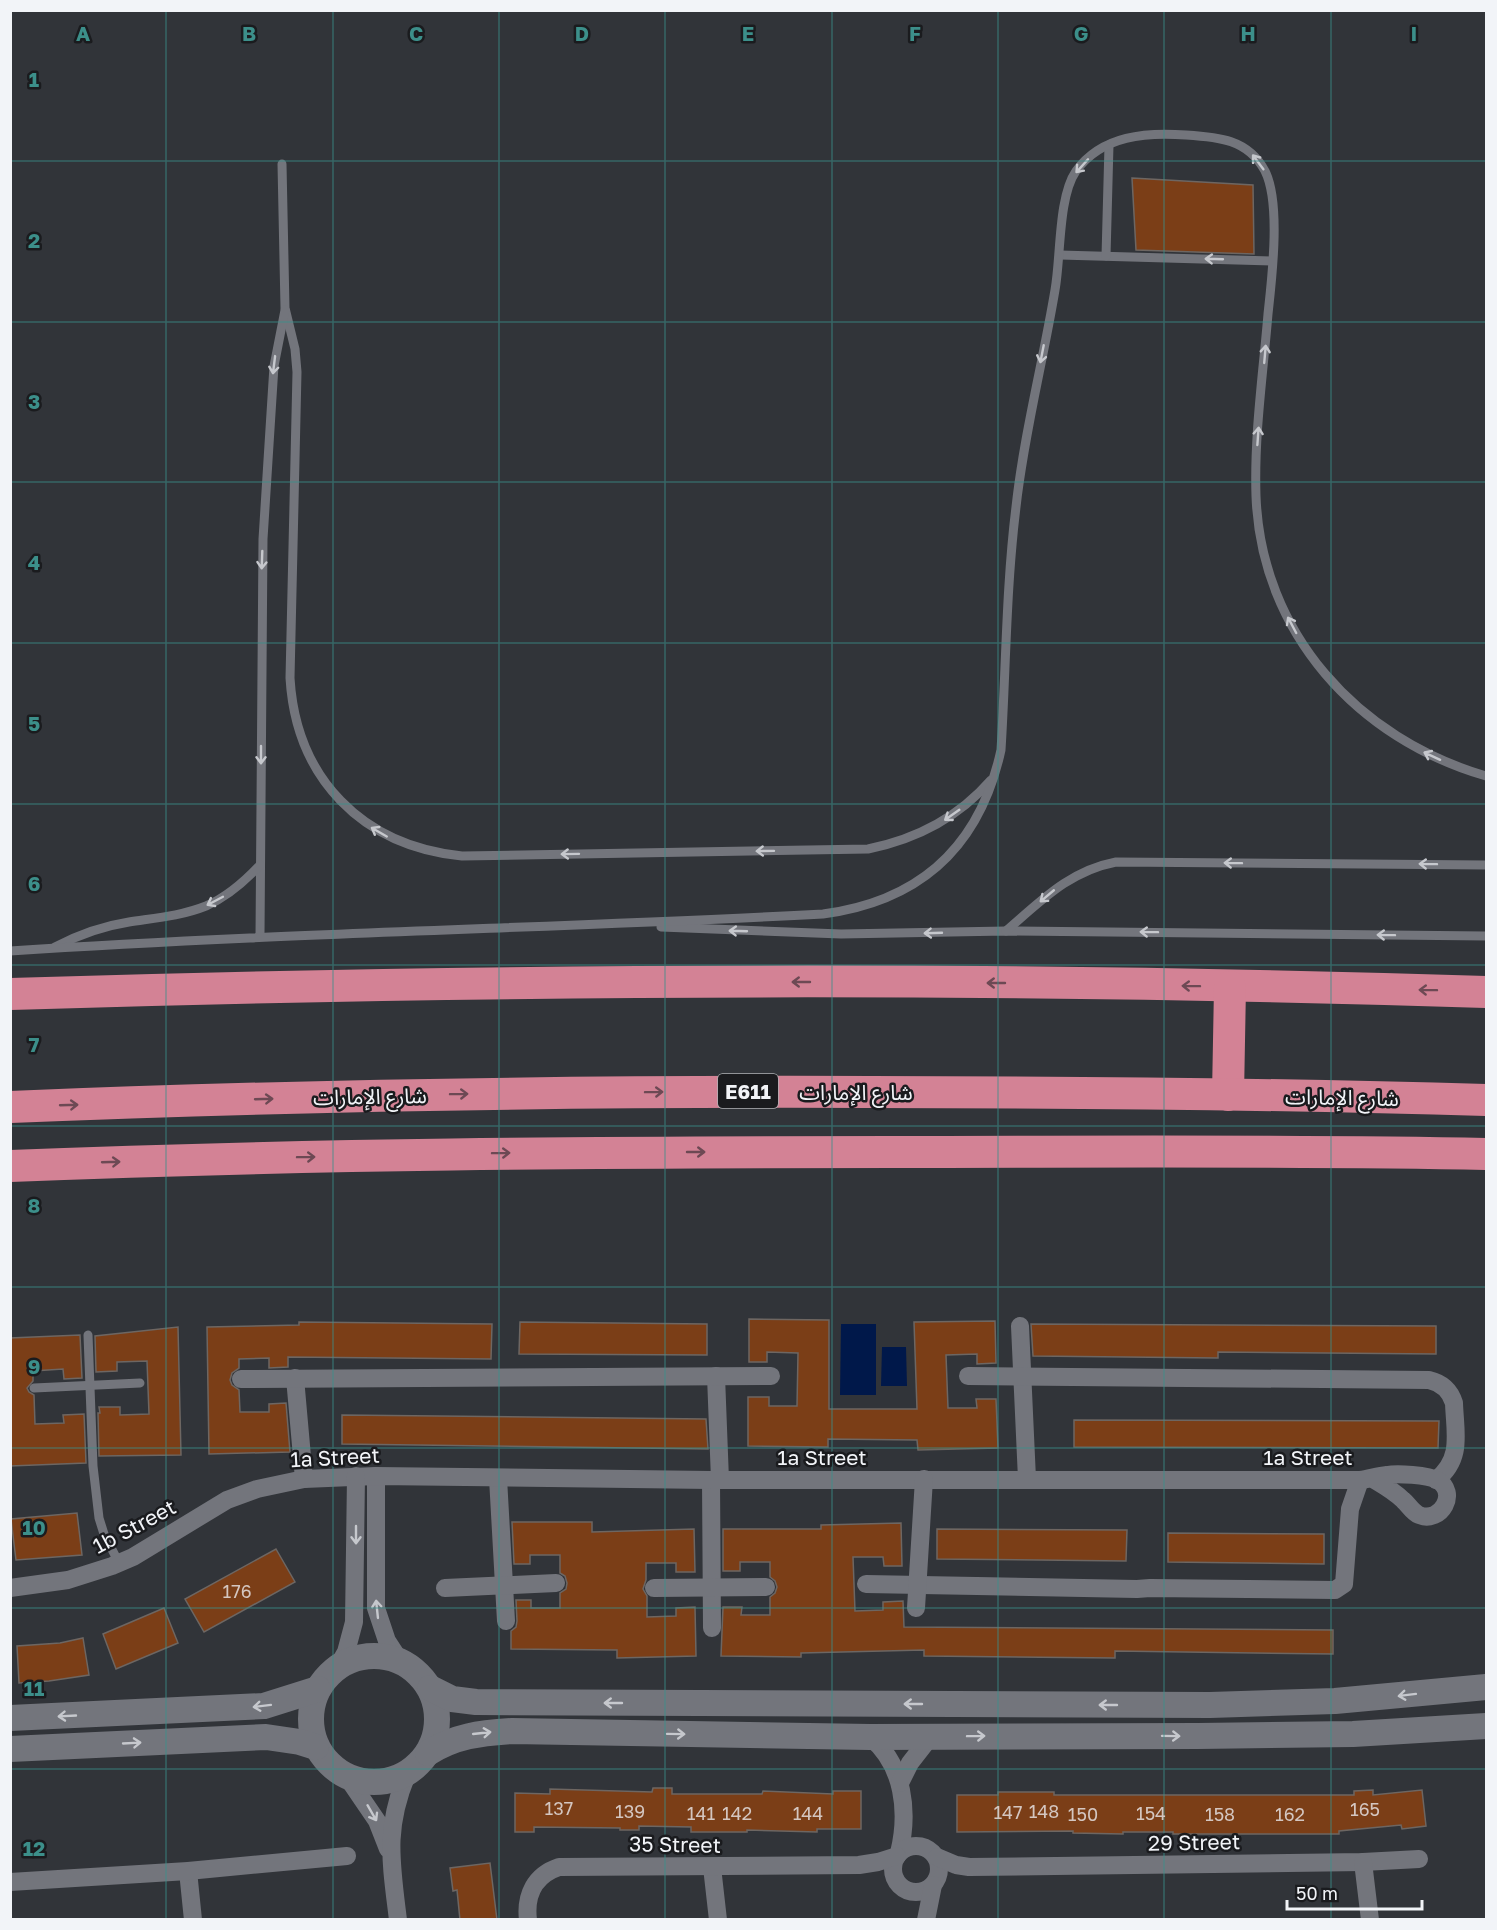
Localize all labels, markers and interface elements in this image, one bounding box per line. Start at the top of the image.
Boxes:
text: A [76,21,90,45]
text: B [242,21,256,45]
text: C [409,21,423,45]
text: D [575,21,589,45]
text: E [742,21,754,45]
text: F [909,21,921,45]
text: G [1074,21,1088,45]
text: H [1240,21,1256,45]
text: I [1411,21,1417,45]
text: 1 [29,67,39,91]
one-way arrow [1252,155,1265,171]
one-way arrow [1075,158,1089,173]
text: 2 [28,228,40,252]
one-way arrow [1204,253,1224,265]
one-way arrow [1036,344,1048,363]
one-way arrow [1260,344,1271,364]
one-way arrow [268,355,279,375]
text: 3 [28,389,40,413]
one-way arrow [1252,426,1263,446]
one-way arrow [257,549,268,569]
text: 4 [28,550,40,574]
one-way arrow [1286,616,1297,634]
text: 5 [28,711,40,735]
one-way arrow [255,744,267,764]
one-way arrow [1423,749,1441,761]
one-way arrow [945,809,961,821]
one-way arrow [371,825,388,837]
one-way arrow [755,845,775,856]
one-way arrow [560,849,580,860]
one-way arrow [1224,857,1244,868]
one-way arrow [1419,858,1439,870]
text: 6 [28,871,40,895]
one-way arrow [1040,890,1056,903]
one-way arrow [207,895,224,907]
one-way arrow [729,926,749,937]
one-way arrow [1140,926,1160,938]
one-way arrow [924,927,944,939]
one-way arrow [1377,929,1397,941]
one-way arrow [792,976,812,988]
one-way arrow [987,977,1007,989]
one-way arrow [1182,980,1202,992]
one-way arrow [1419,985,1439,996]
text: 7 [29,1032,40,1056]
road number: E611 [718,1074,778,1108]
street label: شارع الإمارات [799,1079,913,1108]
street label: شارع الإمارات [313,1082,427,1113]
street label: شارع الإمارات [1285,1083,1399,1114]
one-way arrow [643,1086,663,1098]
one-way arrow [448,1089,468,1100]
one-way arrow [253,1093,273,1104]
one-way arrow [58,1099,78,1110]
one-way arrow [685,1146,705,1158]
one-way arrow [490,1147,510,1159]
one-way arrow [295,1151,315,1162]
one-way arrow [100,1156,120,1168]
text: 8 [28,1193,40,1217]
text: 9 [28,1354,40,1378]
street label: 1a Street [290,1442,380,1472]
street label: 1a Street [777,1444,867,1470]
street label: 1a Street [1263,1444,1353,1470]
street label: 1b Street [88,1493,180,1559]
text: 10 [22,1515,46,1539]
one-way arrow [350,1524,361,1544]
house number: 176 [222,1580,252,1602]
one-way arrow [371,1599,382,1619]
text: 11 [24,1676,44,1700]
one-way arrow [1398,1689,1418,1700]
one-way arrow [603,1697,623,1709]
one-way arrow [903,1698,923,1710]
one-way arrow [1098,1699,1118,1711]
one-way arrow [253,1700,272,1711]
one-way arrow [58,1710,78,1721]
one-way arrow [471,1727,491,1738]
one-way arrow [666,1728,686,1740]
one-way arrow [966,1730,986,1742]
one-way arrow [1161,1730,1181,1741]
one-way arrow [121,1738,141,1749]
house number: 137 [545,1797,573,1819]
house number: 165 [1350,1798,1380,1820]
house number: 139 [615,1800,645,1822]
house number: 148 [1029,1800,1059,1822]
house number: 147 [993,1801,1023,1823]
house number: 141 [687,1802,715,1824]
house number: 142 [722,1802,752,1824]
house number: 144 [793,1802,823,1824]
house number: 154 [1136,1802,1166,1824]
house number: 150 [1068,1803,1098,1825]
house number: 158 [1205,1803,1235,1825]
house number: 162 [1275,1803,1305,1825]
one-way arrow [366,1804,378,1821]
street label: 29 Street [1148,1828,1240,1856]
street label: 35 Street [629,1830,721,1858]
text: 12 [23,1836,45,1860]
scale bar [1287,1873,1422,1911]
text: 50 m [1296,1882,1338,1904]

